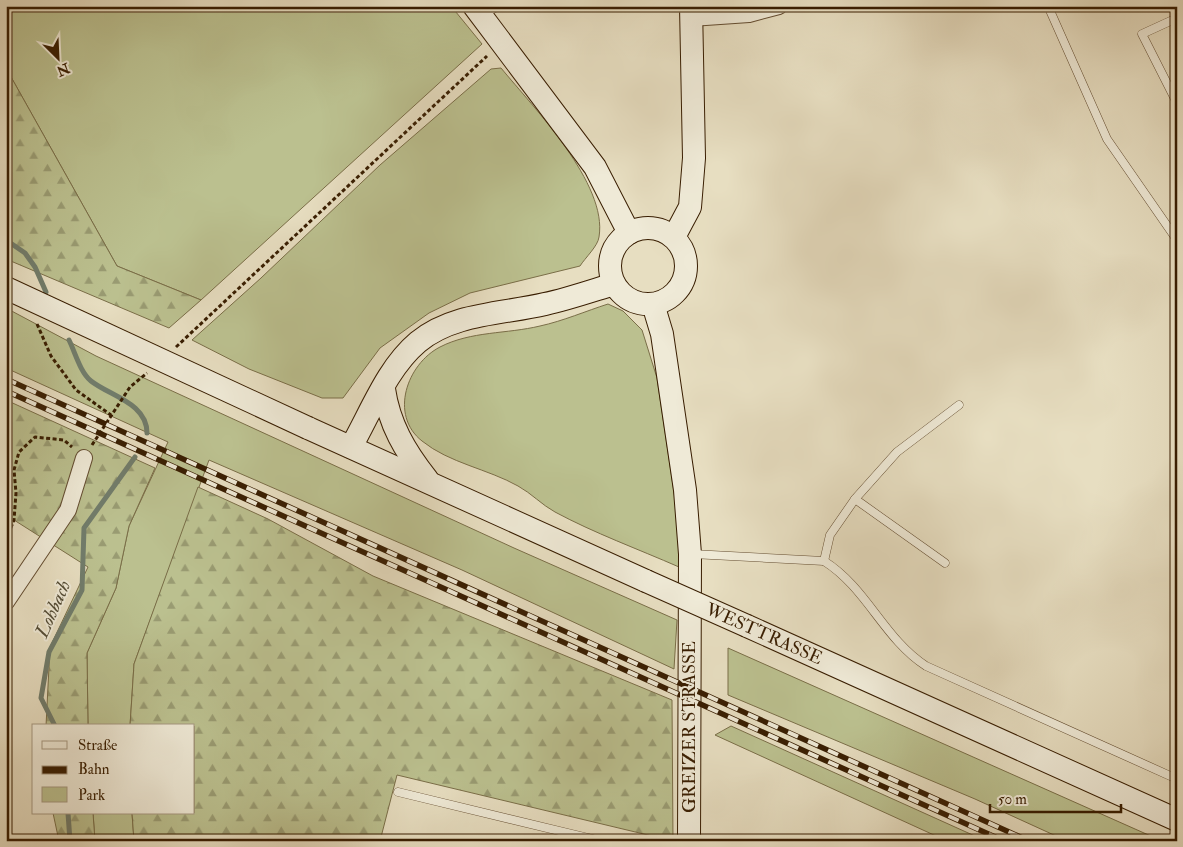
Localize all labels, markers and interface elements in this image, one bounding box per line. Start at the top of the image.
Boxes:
north arrow [32,32,82,82]
text: N [53,59,73,80]
water label: Lohbach [29,577,76,642]
street label: WESTTRASSE [701,598,826,670]
street label: GREIZER STRASSE [678,641,701,813]
legend [32,724,195,814]
text: Straße [78,736,117,755]
text: Bahn [78,760,110,779]
scale bar [990,782,1122,814]
text: Park [78,786,105,805]
text: 50 m [998,790,1027,809]

